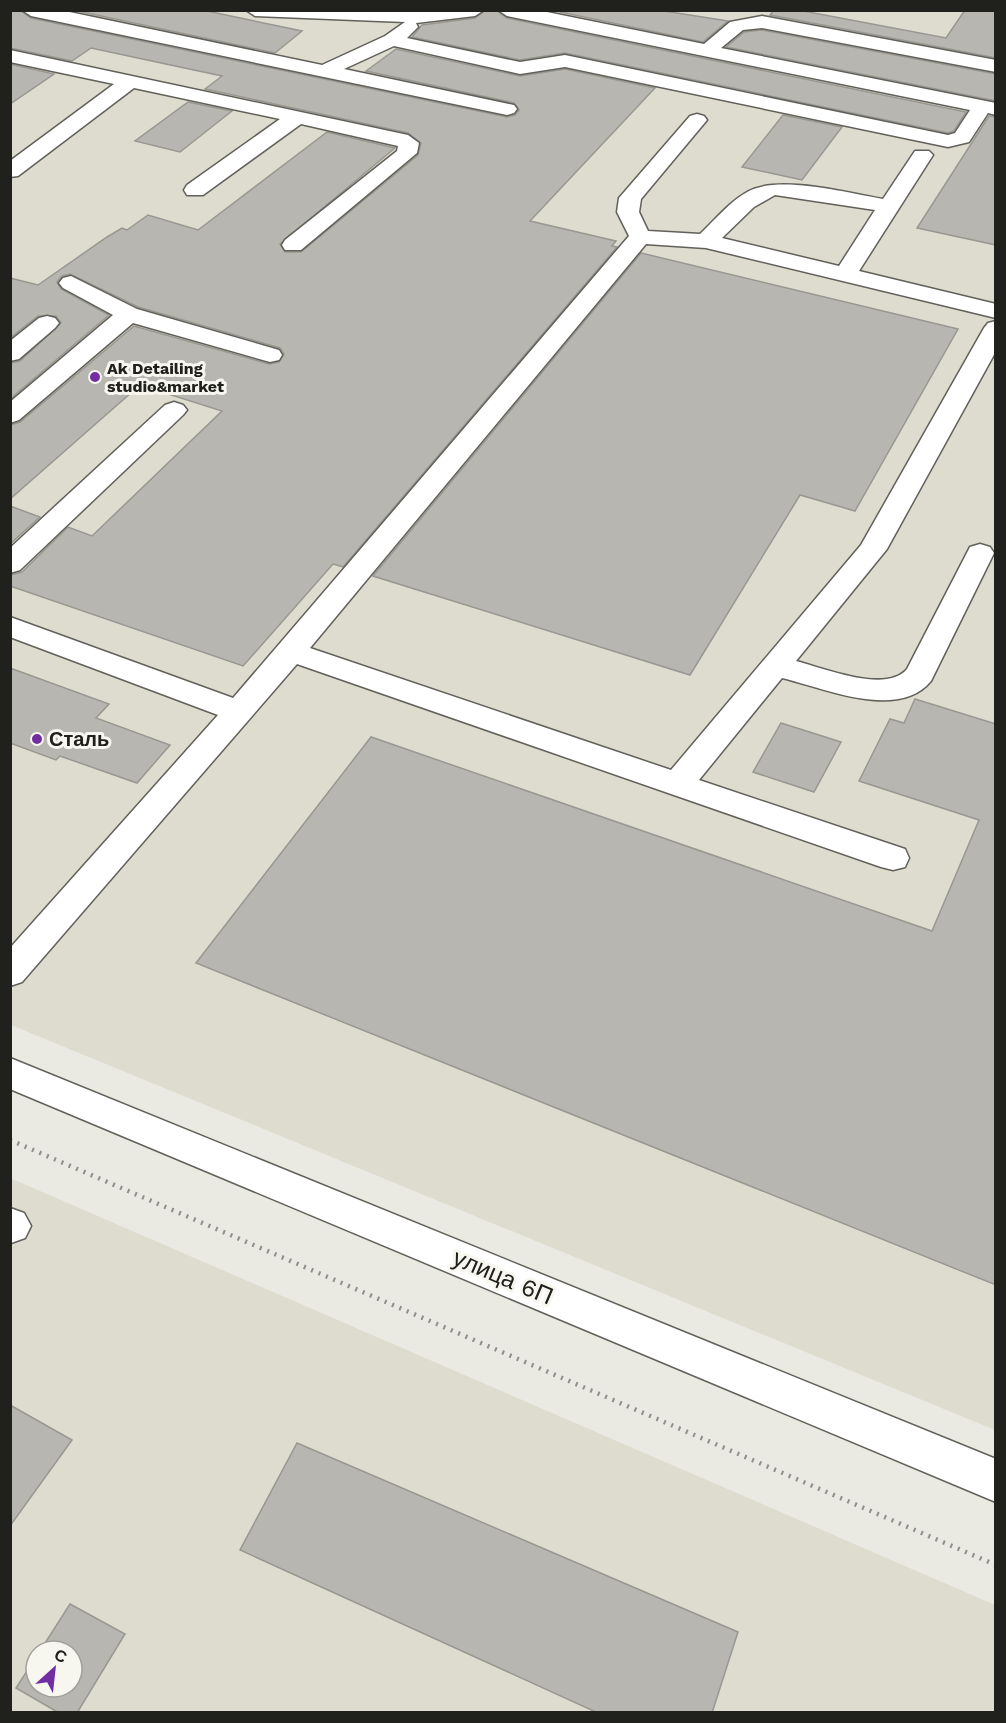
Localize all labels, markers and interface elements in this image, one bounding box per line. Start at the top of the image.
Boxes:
place label: Ak Detailing studio&market [107,359,224,396]
marker: Ak Detailing studio&market [88,370,102,384]
place label: Сталь [49,727,109,751]
marker: Сталь [30,732,44,746]
street label: улица 6П [449,1243,557,1311]
north arrow [24,1639,84,1699]
text: С [51,1645,70,1667]

